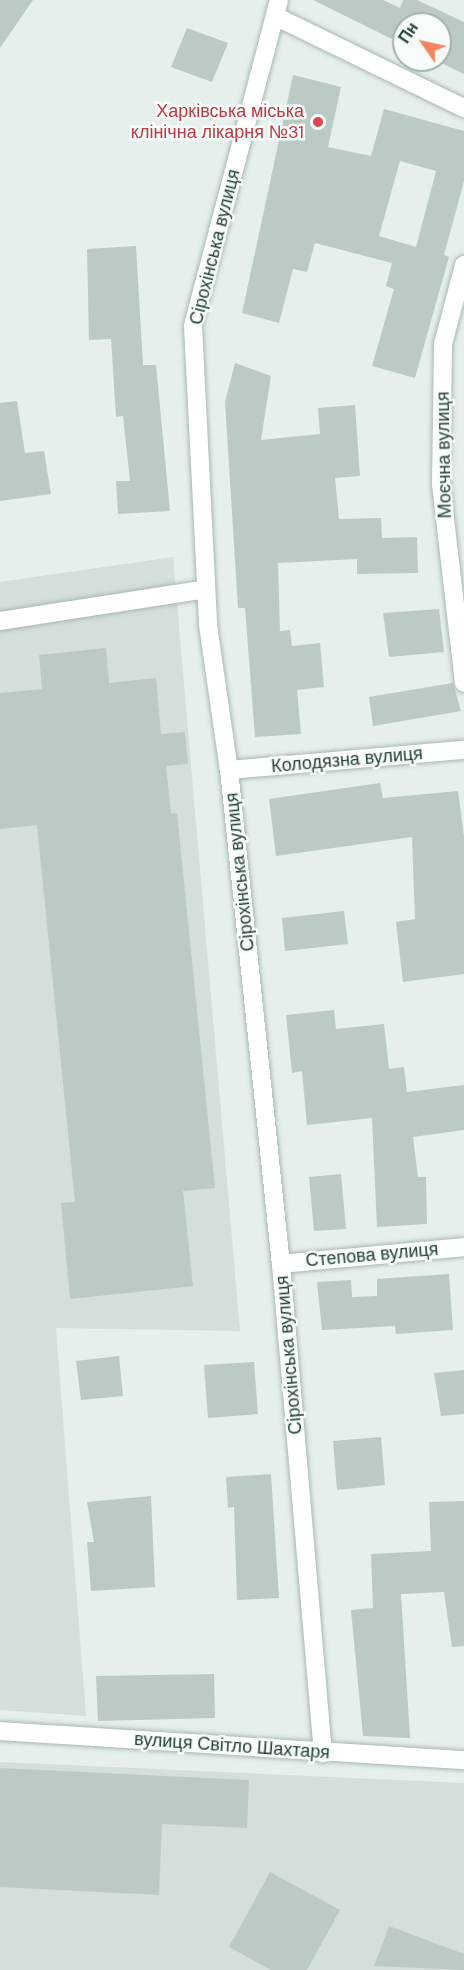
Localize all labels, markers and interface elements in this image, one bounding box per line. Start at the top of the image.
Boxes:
north arrow [392,12,452,72]
text: Пн [394,18,423,47]
place label: Харківська міська клінічна лікарня №31 [131,101,304,144]
marker: Харківська міська клінічна лікарня №31 [309,113,327,131]
street label: Сірохінська вулиця [185,167,245,327]
street label: Моєчна вулиця [432,391,456,519]
street label: Колодязна вулиця [270,743,424,777]
street label: Сірохінська вулиця [221,792,259,952]
street label: Степова вулиця [305,1238,439,1272]
street label: Сірохінська вулиця [271,1275,307,1435]
street label: вулиця Світло Шахтаря [133,1728,331,1764]

